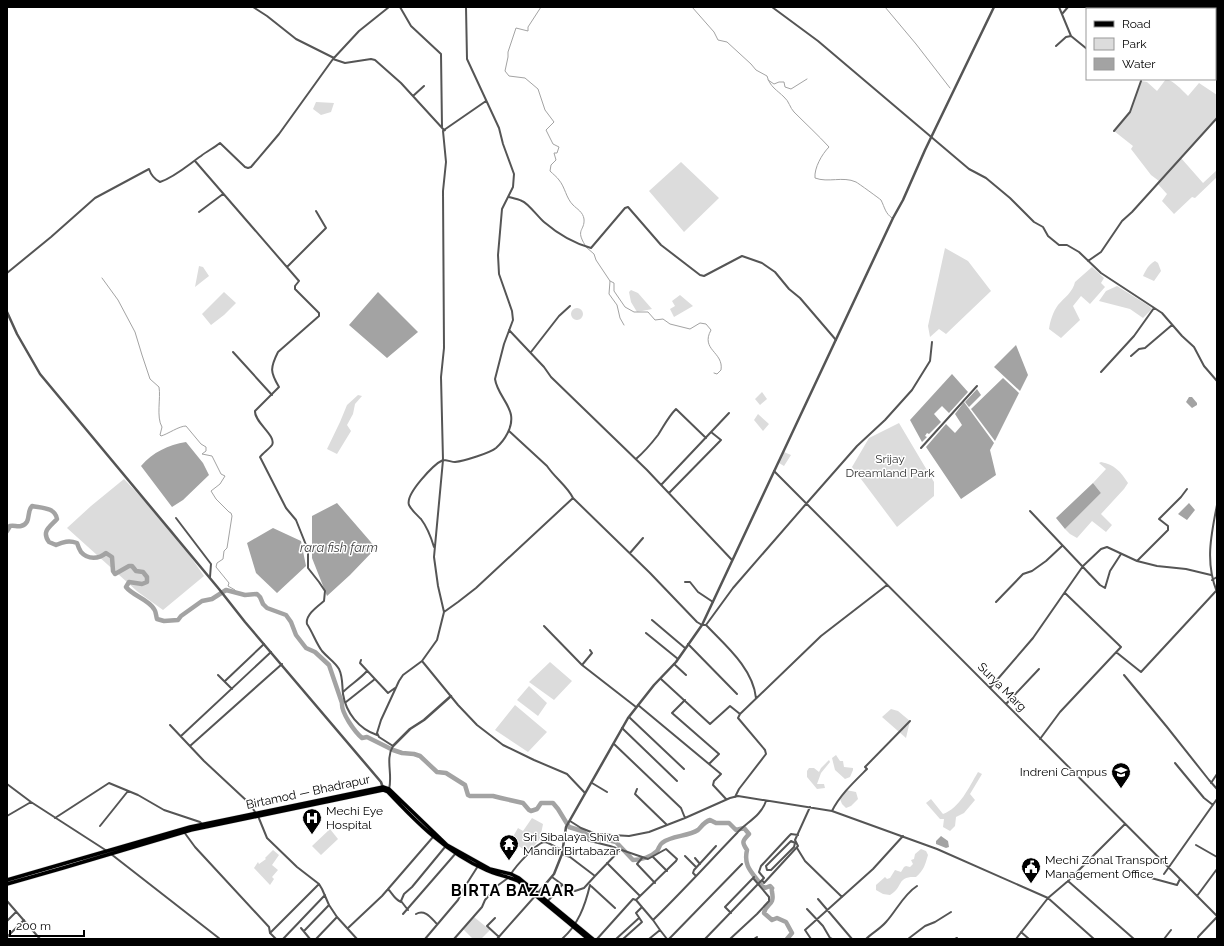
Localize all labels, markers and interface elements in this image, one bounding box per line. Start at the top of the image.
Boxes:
legend [1086,8,1216,80]
text: Road [1122,17,1151,31]
text: Park [1122,37,1147,51]
text: Water [1122,57,1156,71]
park label: Srijay Dreamland Park [845,452,935,480]
water label: rara fish farm [300,540,378,555]
street label: Surya Marg [975,660,1029,714]
school or university icon: Indreni Campus [1110,761,1132,789]
place label: Indreni Campus [1020,765,1107,779]
street label: Birtamod — Bhadrapur [245,772,372,812]
place label: Mechi Eye Hospital [326,804,383,832]
hospital icon: Mechi Eye Hospital [301,807,323,835]
place label: Sri Sibalaya Shiva Mandir Birtabazar [523,830,621,858]
temple icon: Sri Sibalaya Shiva Mandir Birtabazar [498,833,520,861]
place label: Mechi Zonal Transport Management Office [1045,853,1168,881]
public building icon: Mechi Zonal Transport Management Office [1020,856,1042,884]
district label: BIRTA BAZAAR [451,881,575,900]
scale bar [10,912,84,938]
text: 200 m [16,919,51,933]

